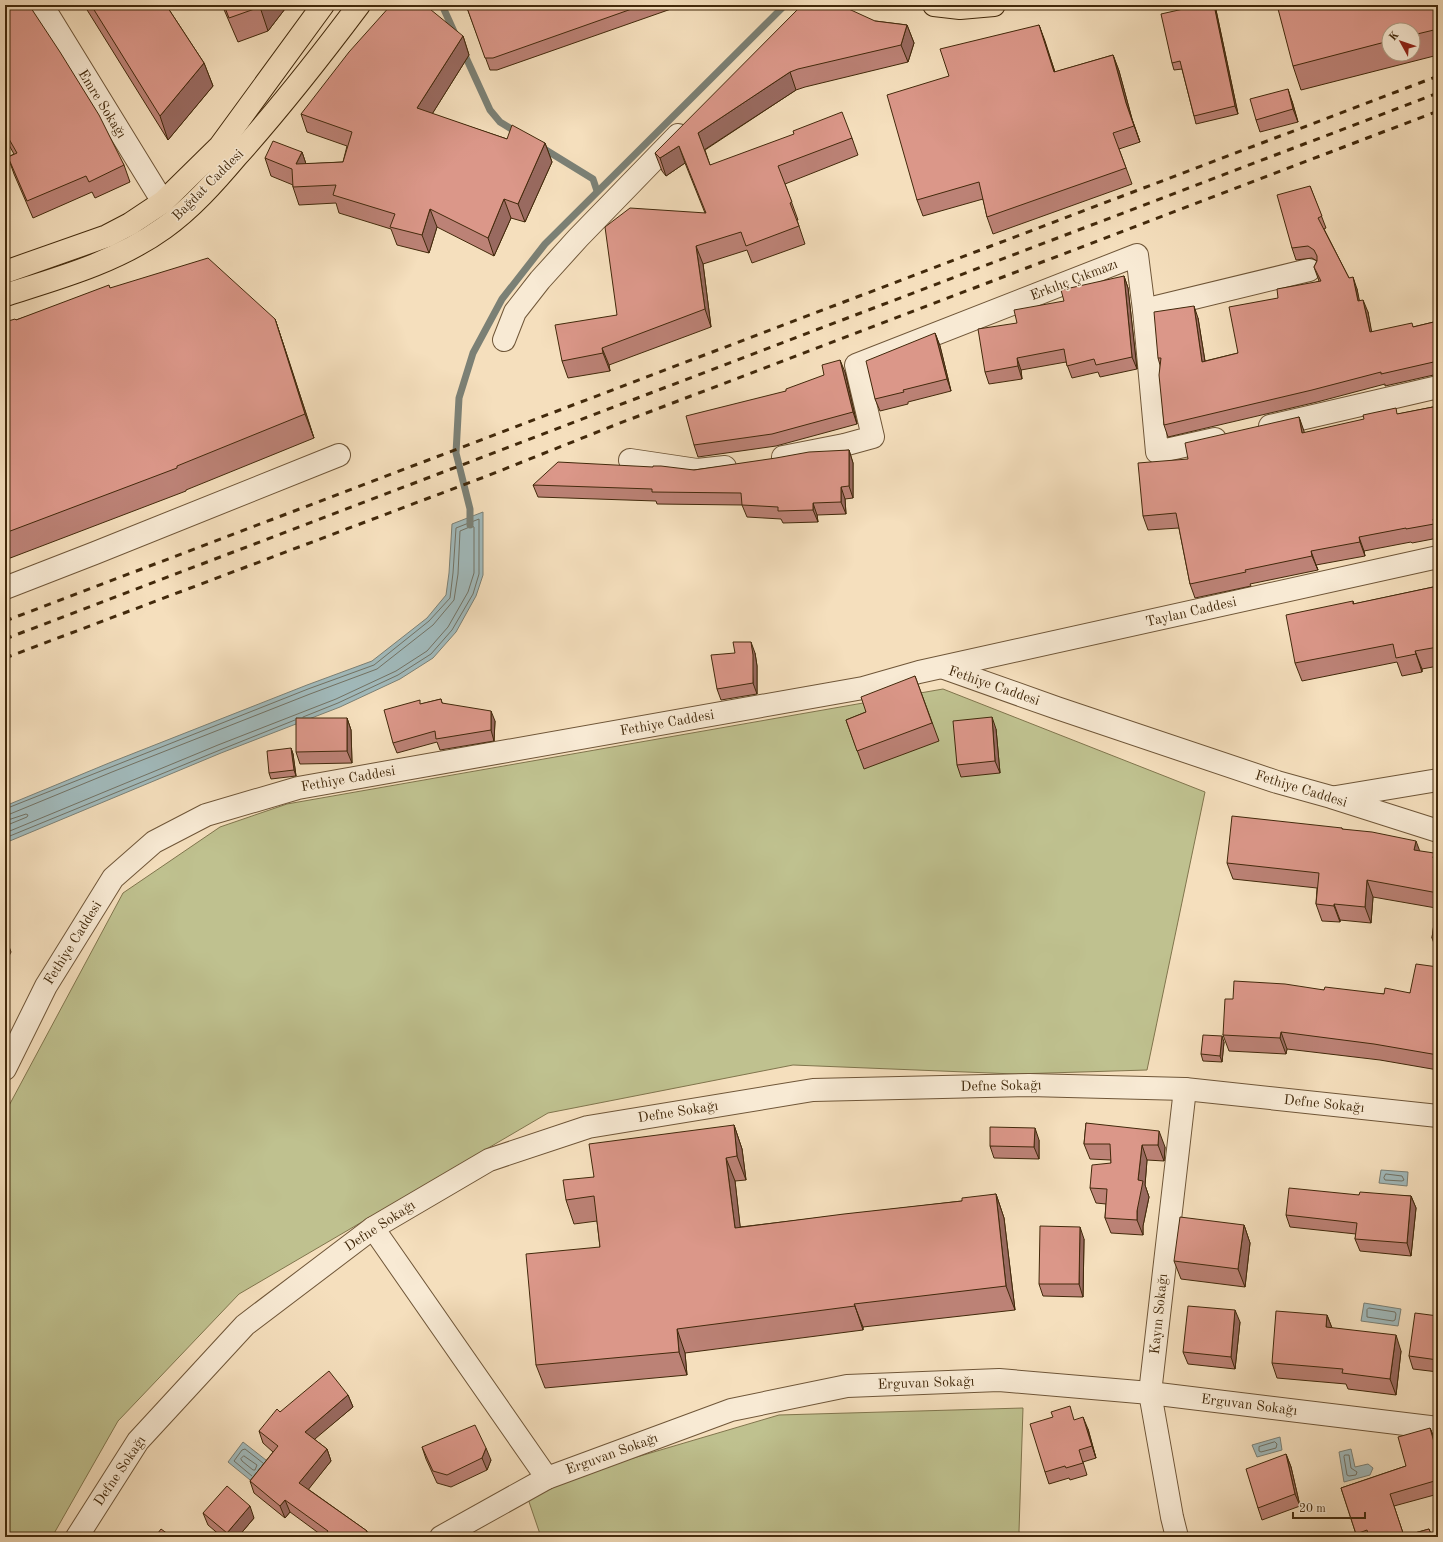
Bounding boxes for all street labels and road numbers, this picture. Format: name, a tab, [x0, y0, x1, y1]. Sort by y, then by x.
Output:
street label: Emre Sokağı	[75, 67, 129, 141]
street label: Bağdat Caddesi	[170, 147, 246, 223]
street label: Erkılıç Çıkmazı	[1028, 257, 1120, 303]
street label: Taylan Caddesi	[1144, 595, 1238, 629]
street label: Fethiye Caddesi	[947, 664, 1042, 708]
street label: Fethiye Caddesi	[619, 708, 715, 738]
street label: Fethiye Caddesi	[300, 764, 396, 794]
street label: Fethiye Caddesi	[1253, 768, 1349, 810]
street label: Fethiye Caddesi	[42, 899, 104, 987]
street label: Defne Sokağı	[960, 1078, 1042, 1094]
street label: Defne Sokağı	[1283, 1093, 1365, 1115]
street label: Defne Sokağı	[637, 1099, 719, 1125]
street label: Defne Sokağı	[342, 1198, 418, 1254]
street label: Kayın Sokağı	[1148, 1273, 1170, 1355]
street label: Erguvan Sokağı	[877, 1374, 975, 1392]
street label: Erguvan Sokağı	[1200, 1392, 1298, 1418]
street label: Erguvan Sokağı	[564, 1431, 660, 1477]
street label: Defne Sokağı	[92, 1433, 149, 1509]

